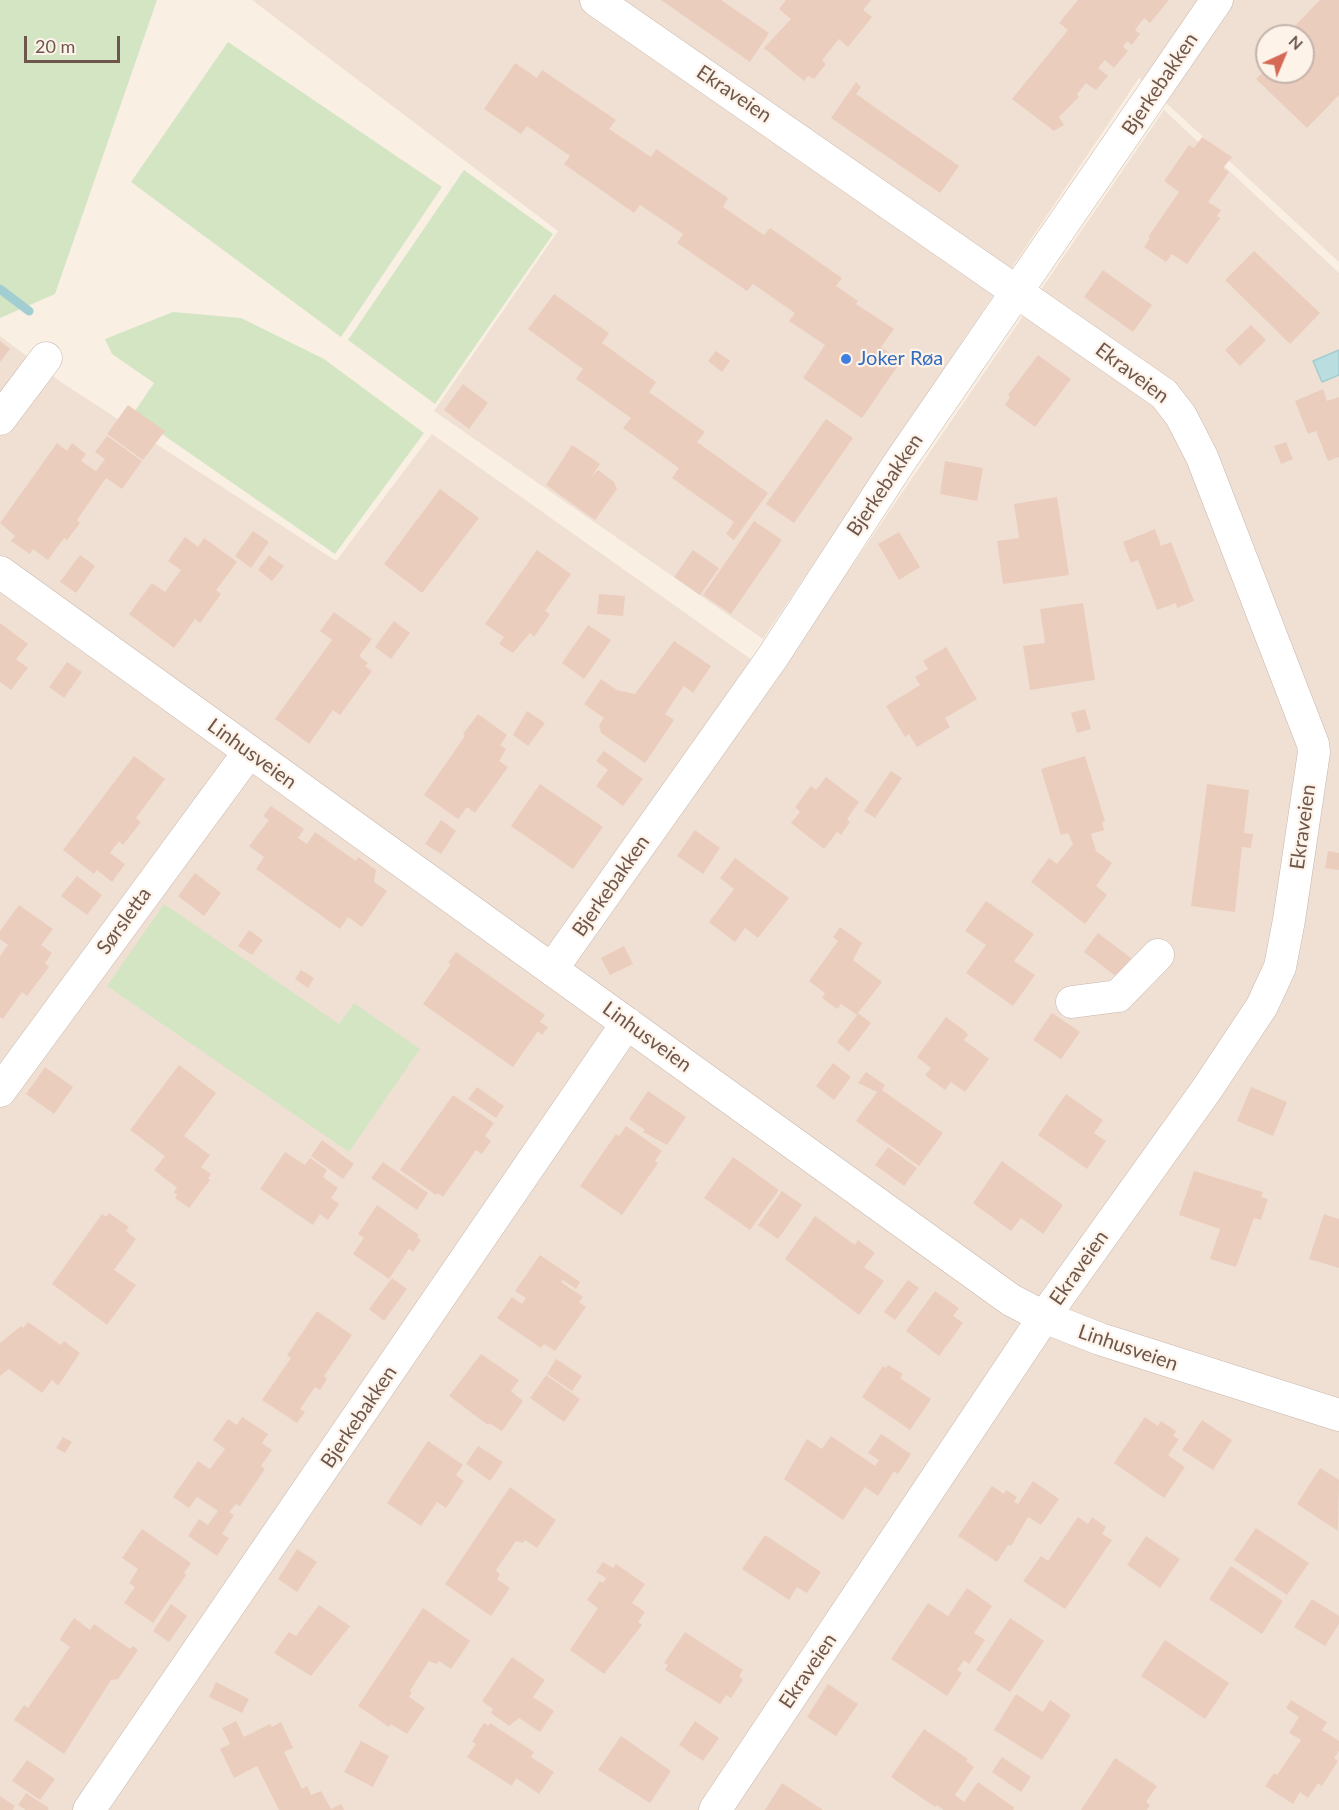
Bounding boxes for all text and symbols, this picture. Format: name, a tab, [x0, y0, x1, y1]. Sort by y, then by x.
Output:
scale bar	[27, 24, 123, 62]
north arrow	[1255, 24, 1315, 84]
street label: Bjerkebakken	[1117, 28, 1203, 140]
text: N	[1285, 31, 1307, 53]
text: 20 m	[35, 35, 75, 57]
street label: Ekraveien	[692, 60, 776, 128]
street label: Ekraveien	[1091, 338, 1173, 408]
place label: Joker Røa	[858, 347, 943, 371]
marker: Joker Røa	[839, 352, 853, 366]
street label: Bjerkebakken	[842, 429, 928, 541]
street label: Linhusveien	[203, 714, 301, 794]
street label: Ekraveien	[1285, 783, 1321, 871]
street label: Bjerkebakken	[567, 831, 655, 941]
street label: Sørsletta	[92, 883, 156, 959]
street label: Linhusveien	[598, 997, 696, 1077]
street label: Ekraveien	[1045, 1226, 1113, 1310]
street label: Linhusveien	[1075, 1320, 1181, 1376]
street label: Bjerkebakken	[316, 1361, 402, 1473]
street label: Ekraveien	[774, 1629, 842, 1713]

